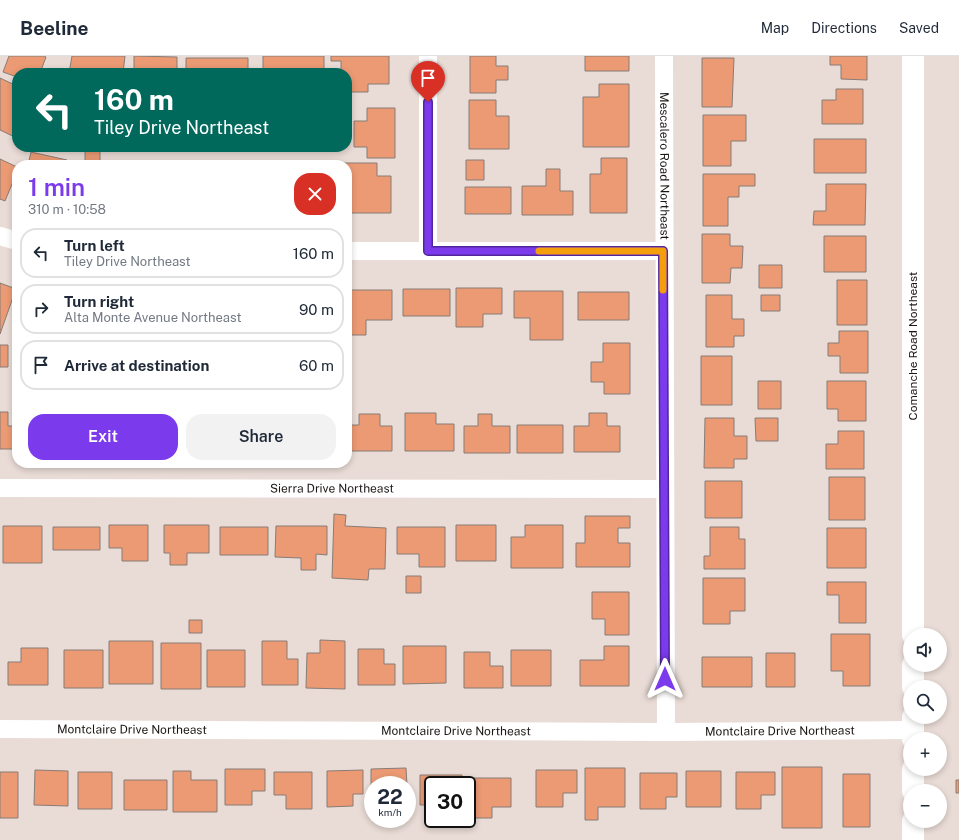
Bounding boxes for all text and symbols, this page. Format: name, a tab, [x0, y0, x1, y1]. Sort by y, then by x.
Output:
text: Beeline	[20, 17, 89, 39]
text: Map	[761, 20, 789, 36]
text: Directions	[811, 20, 877, 36]
text: Saved	[899, 20, 939, 36]
pin	[411, 61, 445, 102]
icon: arrive	[417, 67, 439, 89]
text: 160 m	[94, 83, 174, 116]
icon: left	[28, 84, 80, 136]
street label: Mescalero Road Northeast	[657, 92, 672, 240]
text: Tiley Drive Northeast	[94, 117, 269, 138]
text: 1 min	[28, 173, 85, 201]
button: close	[294, 173, 336, 215]
text: 310 m · 10:58	[28, 202, 106, 217]
text: Turn left	[64, 237, 125, 254]
icon: left	[30, 242, 52, 264]
text: 160 m	[293, 245, 334, 262]
text: Tiley Drive Northeast	[64, 254, 191, 269]
street label: Comanche Road Northeast	[906, 271, 920, 421]
text: Turn right	[64, 293, 134, 310]
icon: right	[30, 298, 52, 320]
text: 90 m	[299, 301, 334, 318]
text: Alta Monte Avenue Northeast	[64, 310, 241, 325]
icon: arrive	[30, 354, 52, 376]
text: Arrive at destination	[64, 357, 209, 374]
text: 60 m	[299, 357, 334, 374]
button: Exit	[28, 414, 178, 460]
button: Share	[186, 414, 336, 460]
street label: Sierra Drive Northeast	[270, 481, 394, 496]
map controls	[903, 628, 947, 828]
button: sound	[903, 628, 947, 672]
position arrow	[644, 658, 686, 700]
button: search	[903, 680, 947, 724]
street label: Montclaire Drive Northeast	[57, 722, 207, 737]
street label: Montclaire Drive Northeast	[705, 723, 855, 739]
street label: Montclaire Drive Northeast	[381, 724, 531, 738]
button: +	[903, 732, 947, 776]
speed limit sign: 30	[424, 776, 476, 828]
button: −	[903, 784, 947, 828]
text: 22	[377, 785, 403, 809]
text: km/h	[378, 806, 402, 818]

